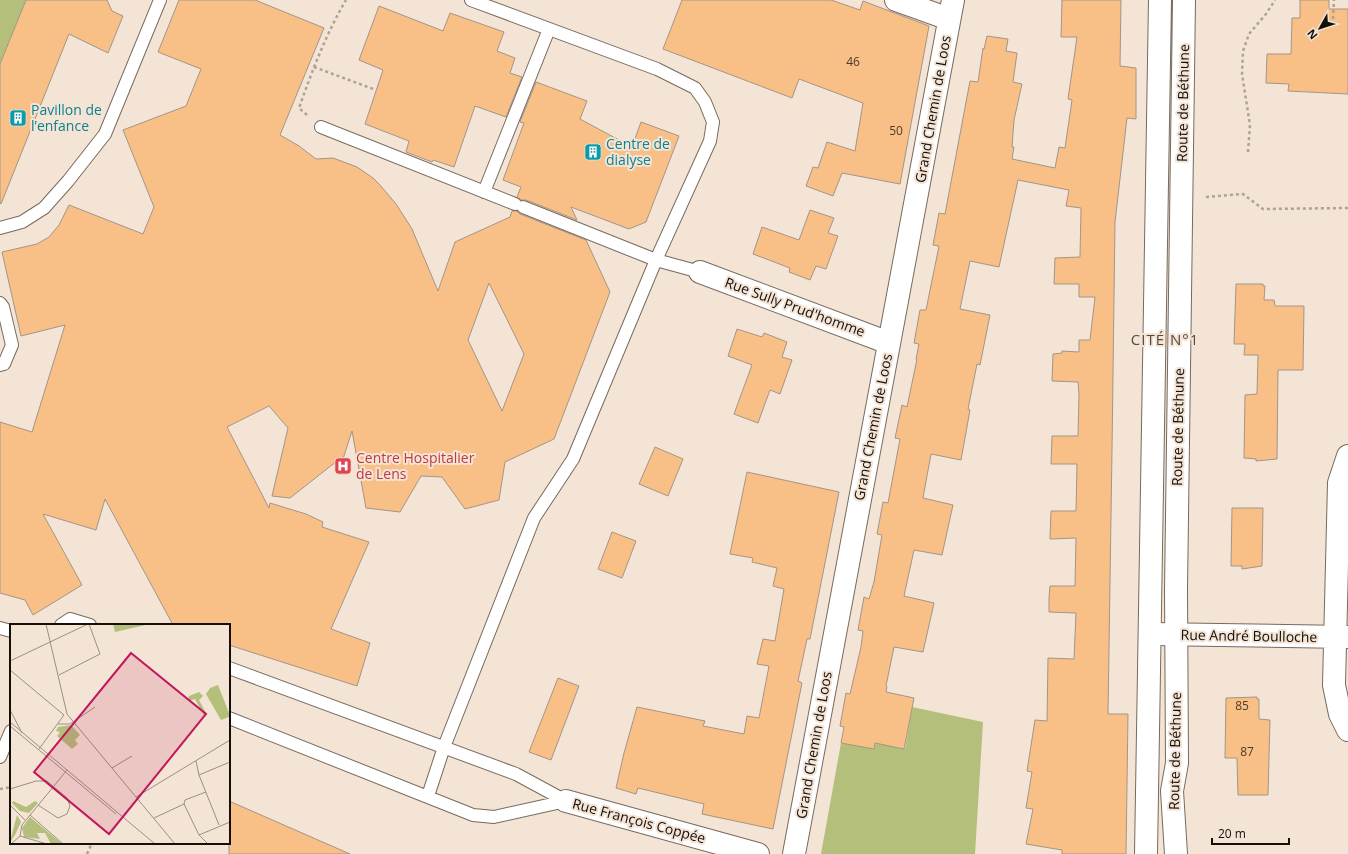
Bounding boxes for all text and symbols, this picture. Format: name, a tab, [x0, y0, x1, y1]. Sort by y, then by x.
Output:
north arrow	[1300, 8, 1340, 48]
text: N	[1303, 26, 1320, 43]
street label: Grand Chemin de Loos	[910, 33, 955, 184]
street label: Route de Béthune	[1172, 44, 1193, 162]
house number: 46	[846, 53, 860, 70]
place label: Pavillon de l’enfance	[31, 100, 102, 135]
building icon: Pavillon de l’enfance	[8, 108, 28, 128]
house number: 50	[889, 122, 903, 139]
place label: Centre de dialyse	[606, 134, 670, 169]
building icon: Centre de dialyse	[583, 142, 603, 162]
street label: Rue Sully Prud'homme	[722, 272, 868, 341]
district label: CITÉ N°1	[1131, 329, 1199, 349]
street label: Grand Chemin de Loos	[849, 351, 896, 502]
street label: Route de Béthune	[1167, 368, 1188, 486]
place label: Centre Hospitalier de Lens	[356, 448, 475, 483]
hospital icon: Centre Hospitalier de Lens	[333, 456, 353, 476]
inset map	[10, 624, 230, 844]
street label: Rue André Boulloche	[1181, 625, 1318, 646]
street label: Grand Chemin de Loos	[791, 669, 836, 820]
street label: Route de Béthune	[1164, 692, 1185, 810]
house number: 85	[1235, 697, 1249, 714]
house number: 87	[1240, 743, 1254, 760]
street label: Rue François Coppée	[570, 794, 708, 847]
scale bar	[1212, 820, 1289, 846]
text: 20 m	[1218, 825, 1246, 842]

